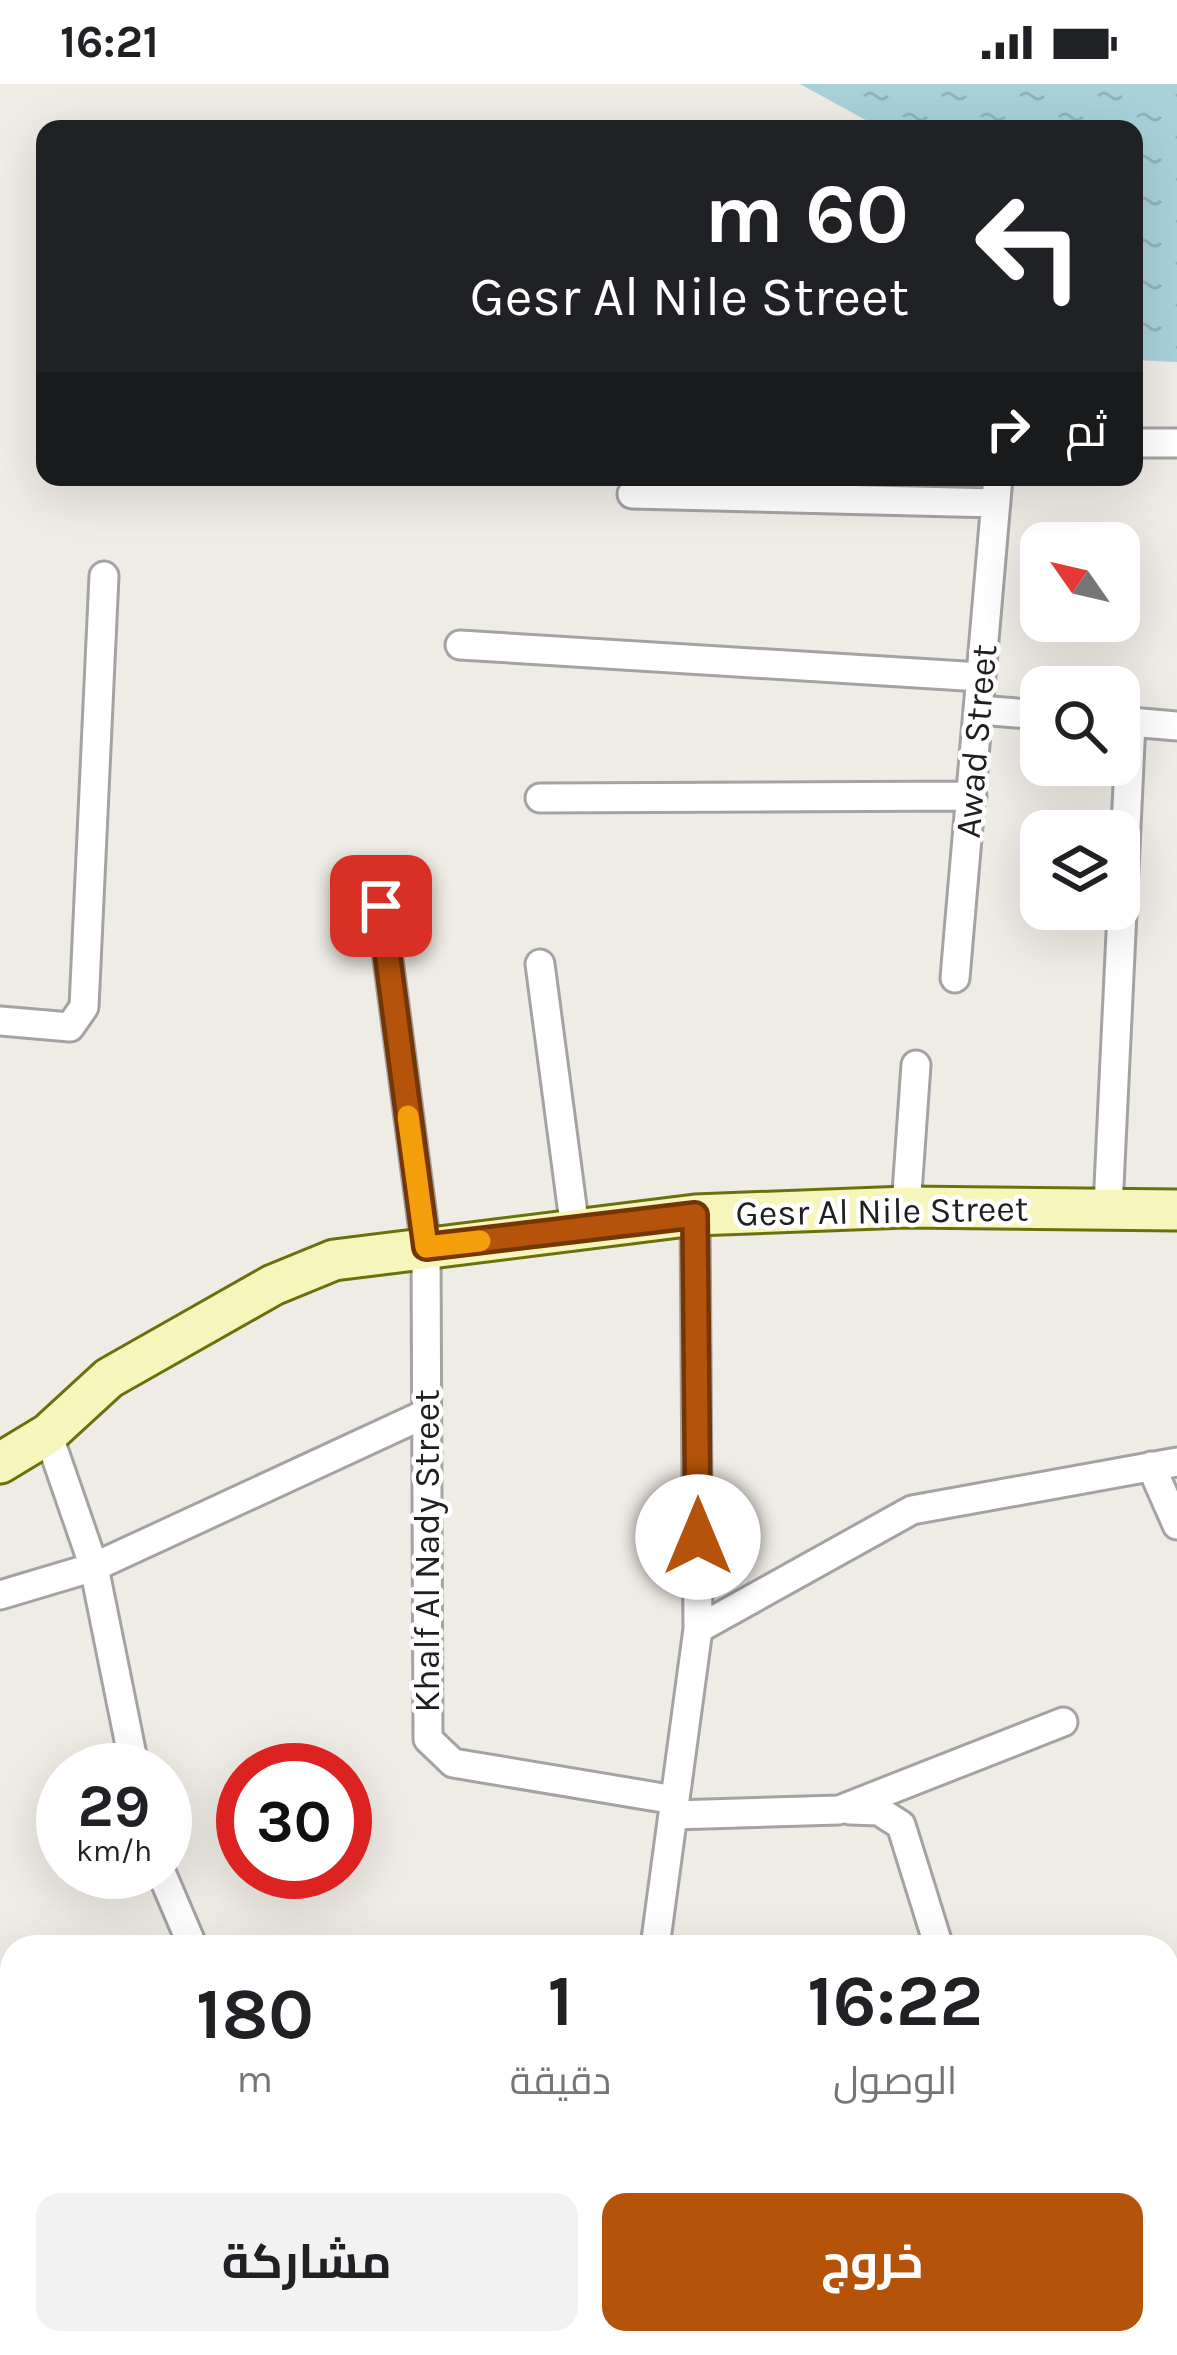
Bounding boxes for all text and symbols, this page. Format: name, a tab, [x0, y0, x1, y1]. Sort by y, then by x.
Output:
text: 16:21	[60, 16, 159, 68]
text: 60 m	[704, 165, 909, 263]
icon: left	[951, 168, 1107, 324]
text: Gesr Al Nile Street	[470, 265, 909, 329]
icon: right	[975, 396, 1041, 462]
text: ثم	[1065, 405, 1107, 457]
north arrow	[1020, 522, 1140, 642]
map controls	[1020, 522, 1140, 930]
street label: Awad Street	[947, 642, 1005, 840]
button: search	[1020, 666, 1140, 786]
button: layers	[1020, 810, 1140, 930]
pin	[330, 855, 432, 957]
icon: arrive	[348, 873, 414, 939]
street label: Gesr Al Nile Street	[735, 1187, 1029, 1235]
street label: Khalf Al Nady Street	[406, 1389, 448, 1713]
position arrow	[635, 1474, 761, 1600]
speed limit sign: 30	[216, 1743, 372, 1899]
text: 29	[78, 1771, 150, 1841]
text: km/h	[76, 1833, 152, 1869]
text: 1	[548, 1959, 573, 2043]
text: 16:22	[807, 1959, 983, 2043]
text: 180	[196, 1972, 314, 2056]
text: m	[237, 2056, 273, 2102]
text: دقيقة	[510, 2058, 611, 2104]
text: الوصول	[833, 2058, 957, 2104]
button: مشاركة	[36, 2193, 578, 2331]
button: خروج	[602, 2193, 1143, 2331]

